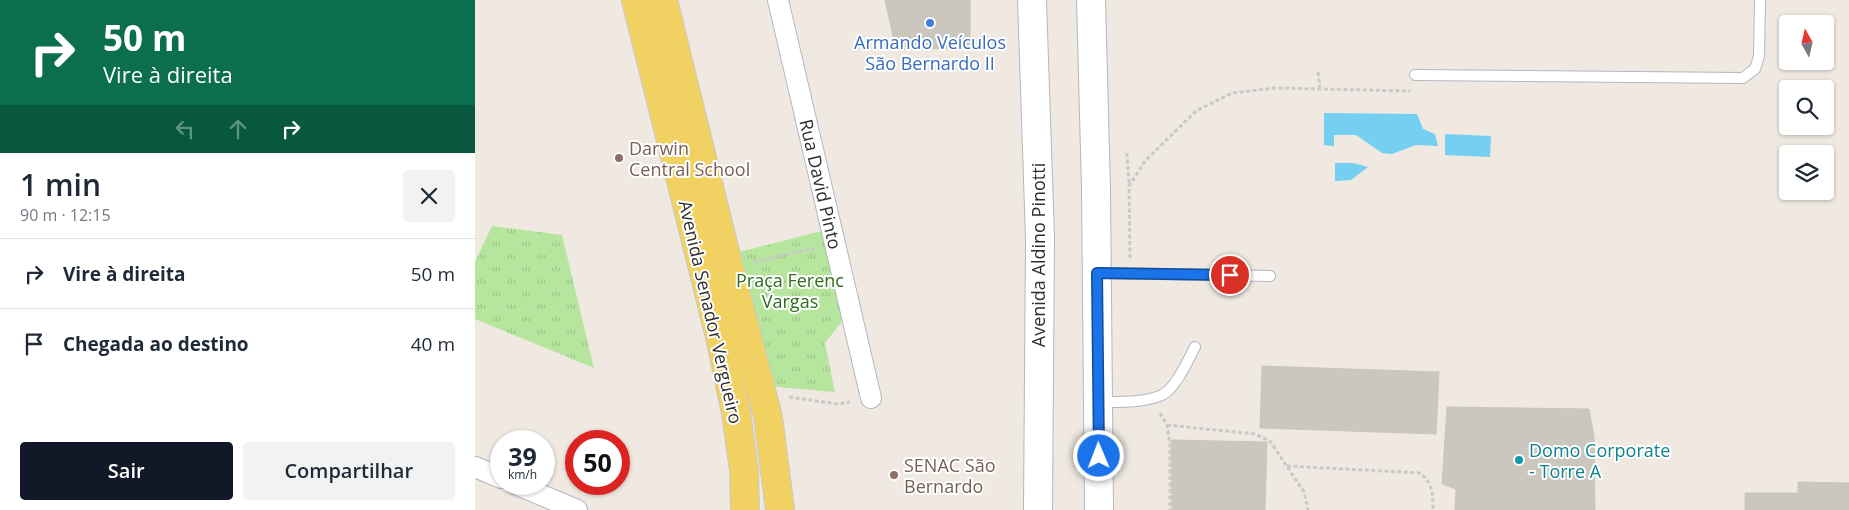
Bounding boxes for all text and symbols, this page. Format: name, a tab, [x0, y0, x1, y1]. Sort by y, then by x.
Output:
text: 50 m	[103, 14, 186, 61]
north arrow	[1779, 15, 1834, 70]
map controls	[1779, 15, 1834, 200]
marker: Armando Veículos São Bernardo II	[924, 17, 936, 29]
icon: right	[20, 20, 85, 85]
place label: Armando Veículos São Bernardo II	[854, 30, 1006, 75]
text: Vire à direita	[103, 59, 233, 89]
button: search	[1779, 80, 1834, 135]
icon: left	[171, 115, 199, 143]
icon: ahead	[224, 115, 252, 143]
icon: right	[277, 115, 305, 143]
street label: Rua David Pinto	[794, 117, 848, 251]
place label: Darwin Central School	[629, 136, 750, 181]
button: layers	[1779, 145, 1834, 200]
marker: Darwin Central School	[613, 152, 625, 164]
street label: Avenida Aldino Pinotti	[1026, 163, 1050, 347]
text: 1 min	[20, 164, 101, 205]
button: close	[403, 170, 455, 222]
street label: Avenida Senador Vergueiro	[674, 198, 748, 426]
text: 90 m · 12:15	[20, 204, 111, 226]
pin	[1209, 254, 1251, 296]
icon: right	[20, 260, 48, 288]
text: Vire à direita	[63, 261, 186, 287]
text: 50 m	[411, 261, 455, 287]
icon: arrive	[1216, 261, 1244, 289]
park label: Praça Ferenc Vargas	[736, 268, 844, 313]
icon: arrive	[20, 330, 48, 358]
text: Chegada ao destino	[63, 331, 249, 357]
text: 40 m	[411, 331, 455, 357]
position arrow	[1072, 429, 1124, 481]
speed limit sign: 50	[565, 430, 630, 495]
place label: Domo Corporate - Torre A	[1529, 438, 1670, 483]
text: 39	[508, 439, 537, 473]
button: Sair	[20, 442, 233, 500]
button: Compartilhar	[243, 442, 455, 500]
place label: SENAC São Bernardo	[904, 453, 996, 498]
marker: Domo Corporate - Torre A	[1513, 454, 1525, 466]
text: km/h	[508, 466, 537, 483]
marker: SENAC São Bernardo	[888, 469, 900, 481]

